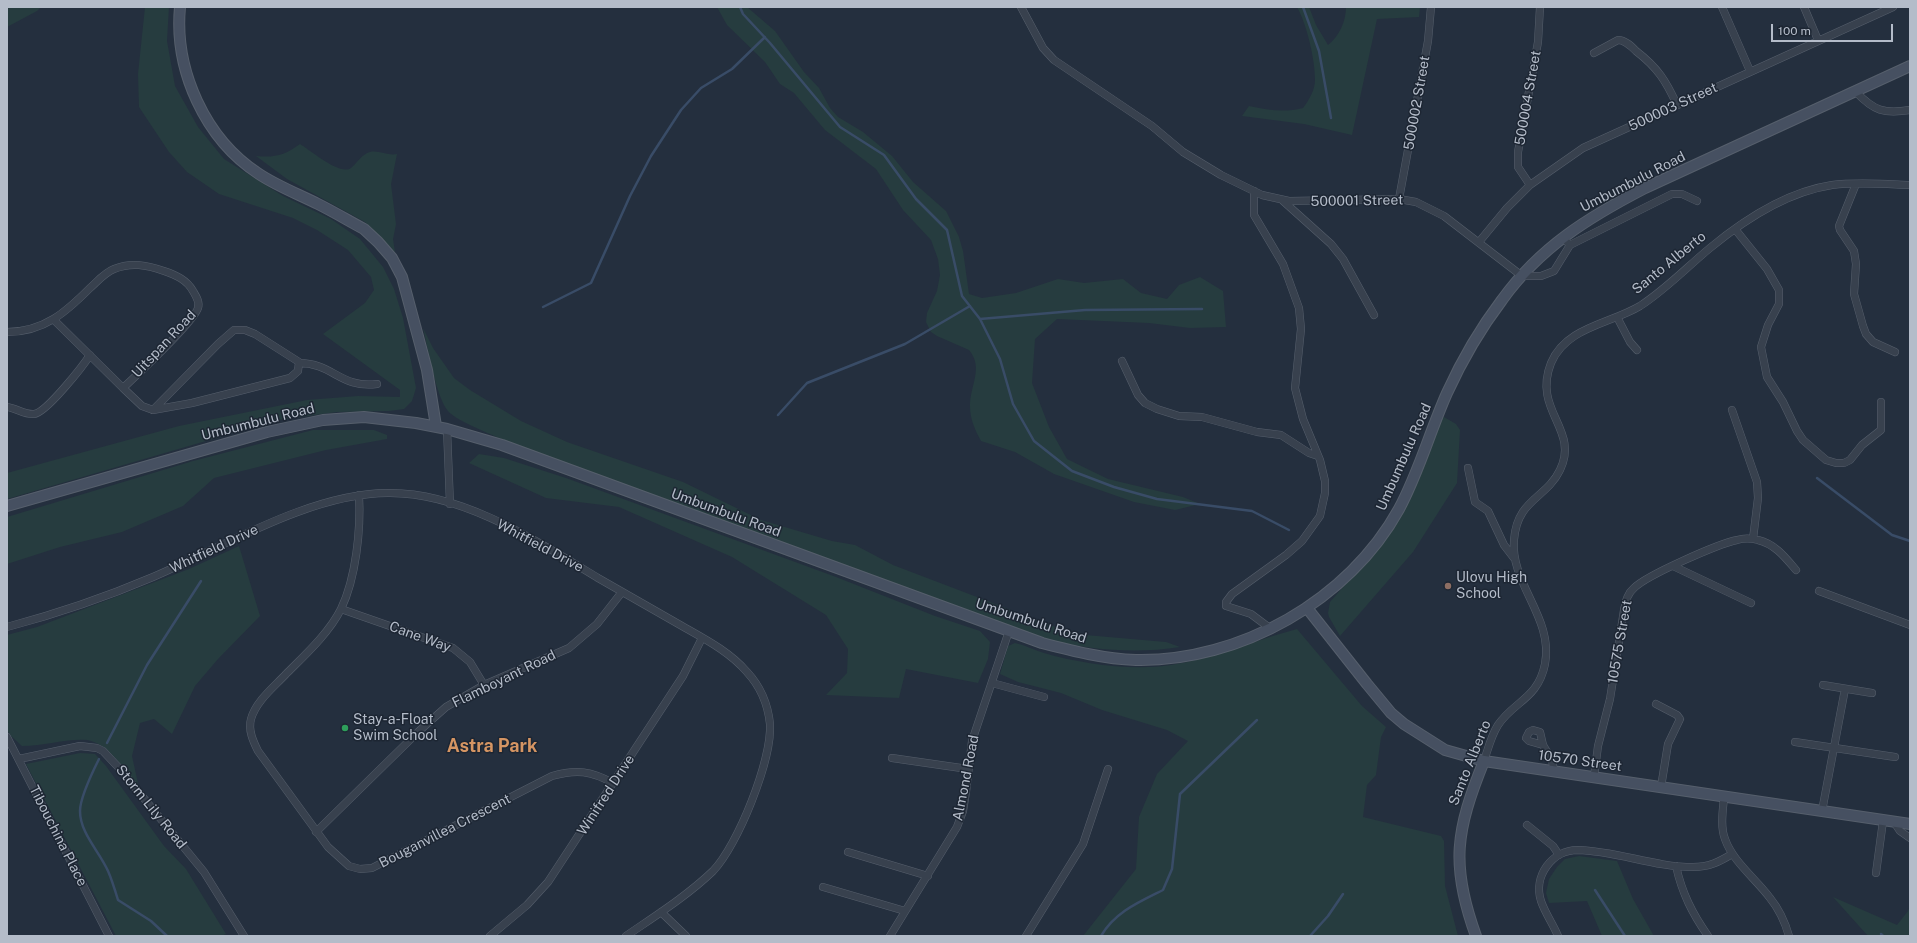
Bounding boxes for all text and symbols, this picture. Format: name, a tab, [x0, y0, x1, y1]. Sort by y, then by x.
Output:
scale bar	[1773, 16, 1895, 42]
text: 100 m	[1778, 24, 1811, 38]
street label: 500004 Street	[1511, 49, 1545, 147]
street label: 500002 Street	[1400, 54, 1434, 152]
street label: 500003 Street	[1626, 79, 1720, 135]
street label: Umbumbulu Road	[1578, 148, 1688, 216]
street label: 500001 Street	[1310, 192, 1404, 210]
street label: Santo Alberto	[1629, 228, 1709, 298]
street label: Uitspan Road	[128, 307, 200, 381]
street label: Umbumbulu Road	[200, 400, 316, 444]
street label: Umbumbulu Road	[1373, 401, 1435, 513]
street label: Umbumbulu Road	[669, 485, 783, 541]
street label: Whitfield Drive	[494, 516, 586, 576]
street label: Whitfield Drive	[167, 521, 261, 577]
place label: Ulovu High School	[1456, 570, 1527, 602]
marker: Ulovu High School	[1443, 581, 1453, 591]
street label: Umbumbulu Road	[973, 595, 1089, 647]
street label: 10575 Street	[1604, 599, 1636, 685]
street label: Cane Way	[387, 618, 453, 656]
street label: Flamboyant Road	[449, 647, 559, 711]
place label: Stay-a-Float Swim School	[353, 712, 438, 744]
street label: Santo Alberto	[1445, 718, 1495, 808]
marker: Stay-a-Float Swim School	[340, 723, 350, 733]
street label: Almond Road	[949, 734, 983, 822]
district label: Astra Park	[447, 735, 537, 757]
street label: 10570 Street	[1537, 747, 1623, 775]
street label: Winifred Drive	[574, 752, 638, 838]
street label: Storm Lily Road	[112, 762, 190, 852]
street label: Tibouchina Place	[25, 783, 91, 889]
street label: Bouganvillea Crescent	[376, 790, 514, 872]

